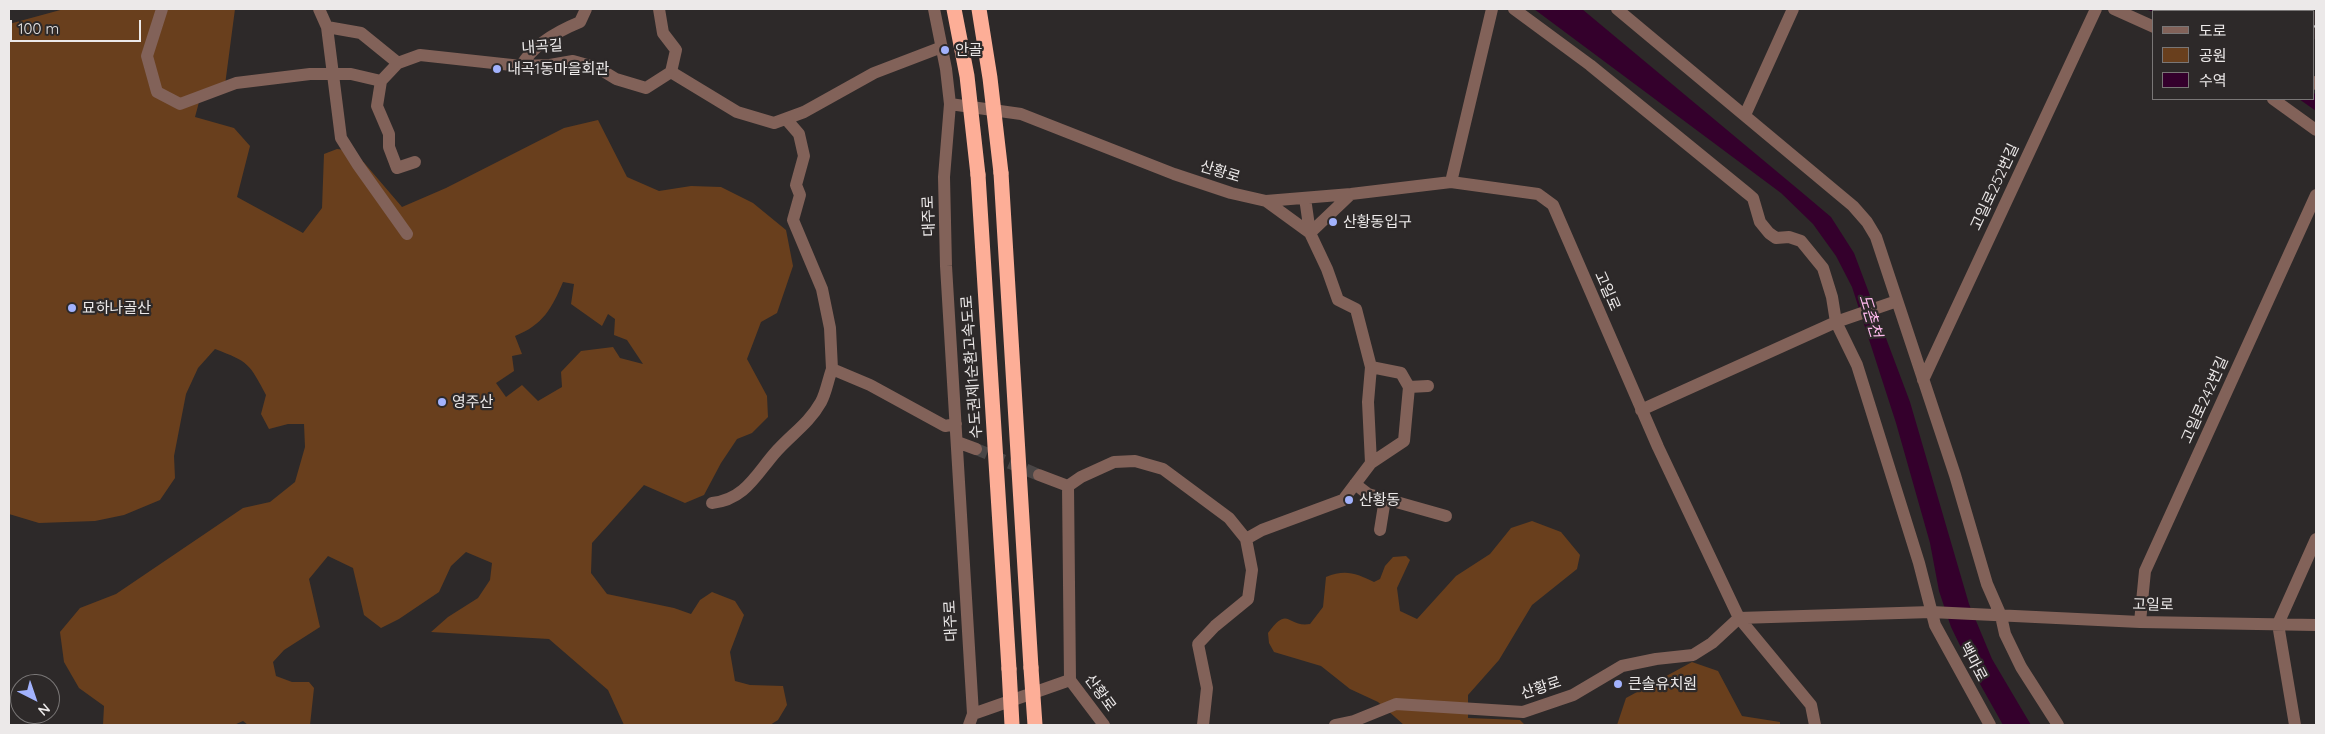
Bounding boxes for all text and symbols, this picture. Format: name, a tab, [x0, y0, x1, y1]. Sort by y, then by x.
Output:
scale bar	[12, 10, 144, 42]
legend	[2152, 10, 2315, 100]
text: 100 m	[18, 19, 59, 38]
text: 도로	[2199, 21, 2227, 40]
street label: 내곡길	[521, 37, 563, 57]
place label: 안골	[955, 41, 983, 59]
marker: 안골	[939, 44, 951, 56]
text: 공원	[2199, 46, 2227, 65]
place label: 내곡1동마을회관	[507, 60, 609, 78]
marker: 내곡1동마을회관	[491, 63, 503, 75]
text: 수역	[2199, 71, 2227, 90]
street label: 고일로252번길	[1967, 141, 2023, 233]
street label: 산황로	[1198, 157, 1242, 187]
street label: 대주로	[919, 195, 939, 237]
place label: 산황동입구	[1343, 213, 1412, 231]
marker: 산황동입구	[1327, 216, 1339, 228]
street label: 고일로	[1590, 268, 1624, 314]
water label: 도촌천	[1854, 292, 1886, 340]
street label: 수도권제1순환고속도로	[958, 295, 986, 439]
place label: 묘하나골산	[82, 299, 151, 317]
marker: 묘하나골산	[66, 302, 78, 314]
street label: 고일로242번길	[2178, 354, 2232, 446]
place label: 영주산	[452, 393, 493, 411]
marker: 영주산	[436, 396, 448, 408]
place label: 산황동	[1359, 491, 1400, 509]
marker: 산황동	[1343, 494, 1355, 506]
street label: 고일로	[2132, 596, 2174, 614]
street label: 대주로	[941, 600, 961, 642]
street label: 백마로	[1955, 639, 1991, 685]
street label: 산황로	[1081, 671, 1119, 715]
street label: 산황로	[1519, 673, 1563, 703]
north arrow	[10, 674, 60, 724]
place label: 큰솔유치원	[1628, 675, 1697, 693]
marker: 큰솔유치원	[1612, 678, 1624, 690]
text: N	[34, 699, 54, 720]

